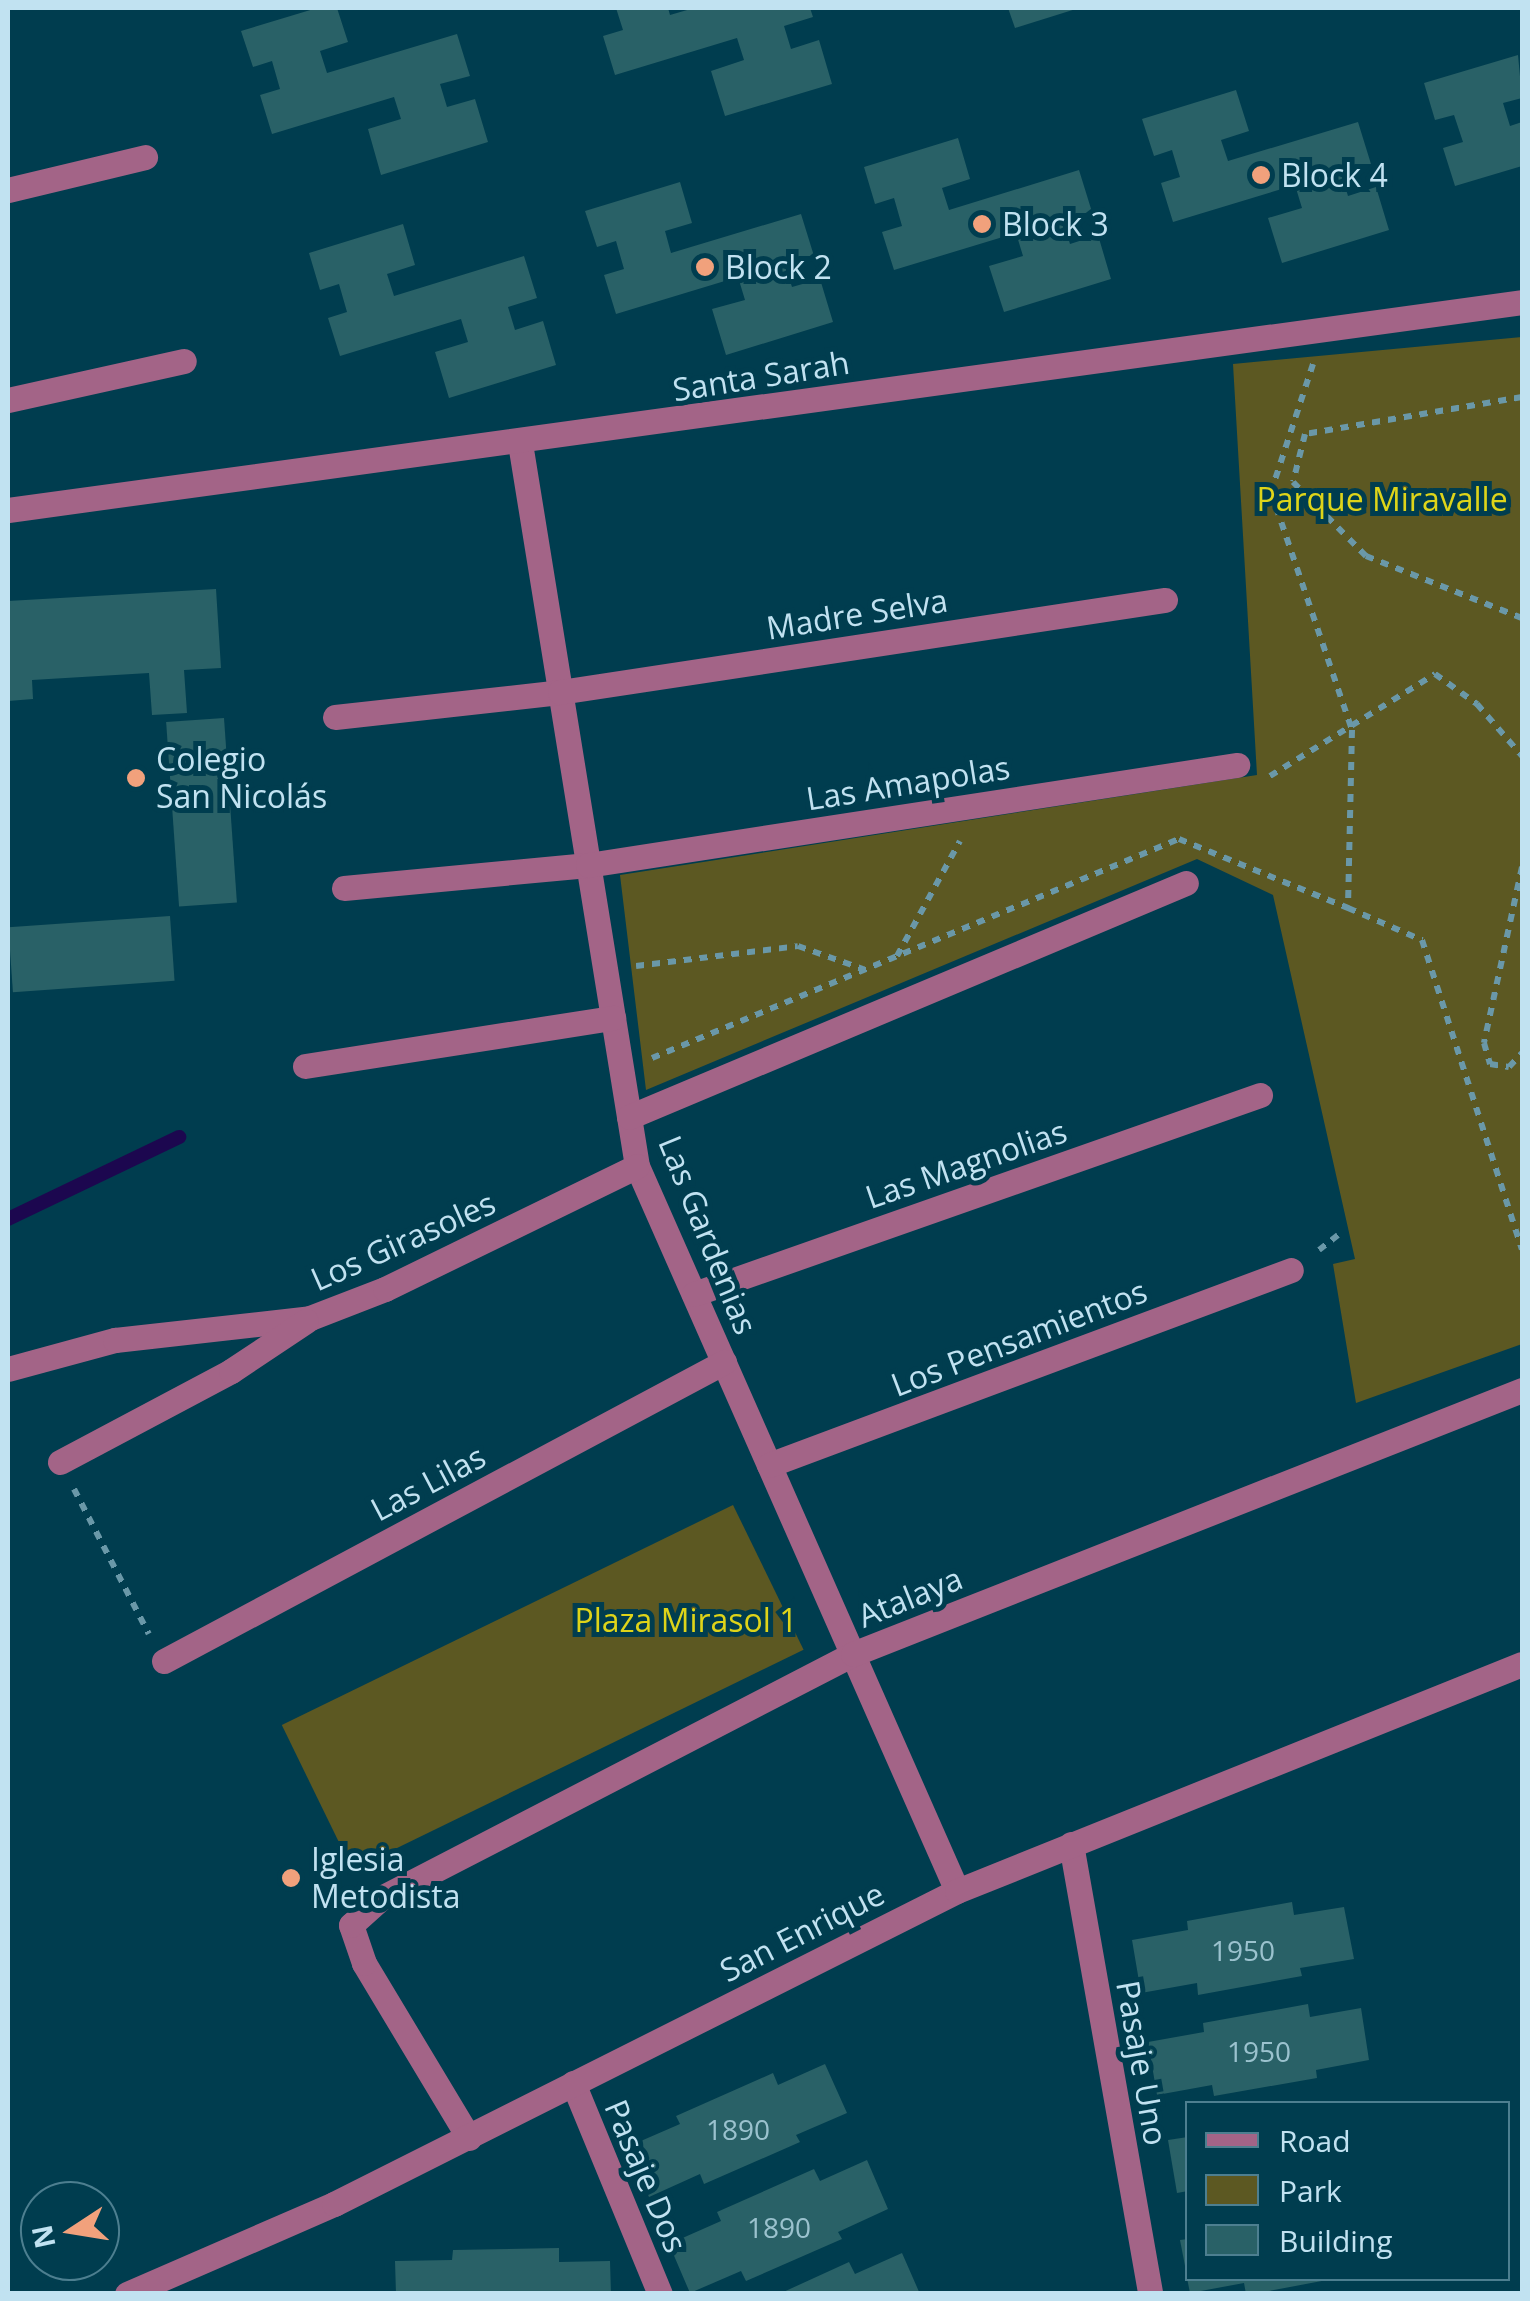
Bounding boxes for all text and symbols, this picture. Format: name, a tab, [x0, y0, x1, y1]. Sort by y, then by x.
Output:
place label: Block 4	[1281, 156, 1388, 194]
marker: Block 4	[1250, 164, 1272, 186]
place label: Block 3	[1002, 205, 1109, 243]
marker: Block 3	[971, 213, 993, 235]
place label: Block 2	[725, 248, 832, 286]
marker: Block 2	[694, 256, 716, 278]
street label: Santa Sarah	[670, 343, 852, 409]
park label: Parque Miravalle	[1256, 480, 1508, 518]
street label: Madre Selva	[764, 581, 950, 647]
place label: Colegio San Nicolás	[156, 741, 327, 816]
street label: Las Amapolas	[803, 748, 1013, 818]
marker: Colegio San Nicolás	[125, 767, 147, 789]
street label: Las Magnolias	[860, 1112, 1072, 1216]
street label: Las Gardenias	[651, 1130, 765, 1340]
street label: Los Girasoles	[305, 1183, 501, 1299]
street label: Los Pensamientos	[886, 1272, 1152, 1404]
street label: Las Lilas	[364, 1437, 492, 1529]
street label: Atalaya	[852, 1559, 968, 1635]
park label: Plaza Mirasol 1	[574, 1601, 798, 1639]
place label: Iglesia Metodista	[311, 1841, 461, 1916]
marker: Iglesia Metodista	[280, 1867, 302, 1889]
street label: San Enrique	[714, 1874, 890, 1990]
house number: 1950	[1211, 1933, 1275, 1967]
street label: Pasaje Uno	[1109, 1978, 1175, 2148]
house number: 1950	[1227, 2034, 1291, 2068]
street label: Pasaje Dos	[597, 2094, 695, 2258]
legend	[1185, 2101, 1510, 2281]
house number: 1890	[706, 2112, 770, 2146]
text: Road	[1279, 2120, 1351, 2161]
text: Park	[1279, 2170, 1342, 2211]
north arrow	[20, 2181, 120, 2281]
house number: 1890	[747, 2210, 811, 2244]
text: Building	[1279, 2220, 1393, 2261]
text: N	[22, 2222, 64, 2252]

